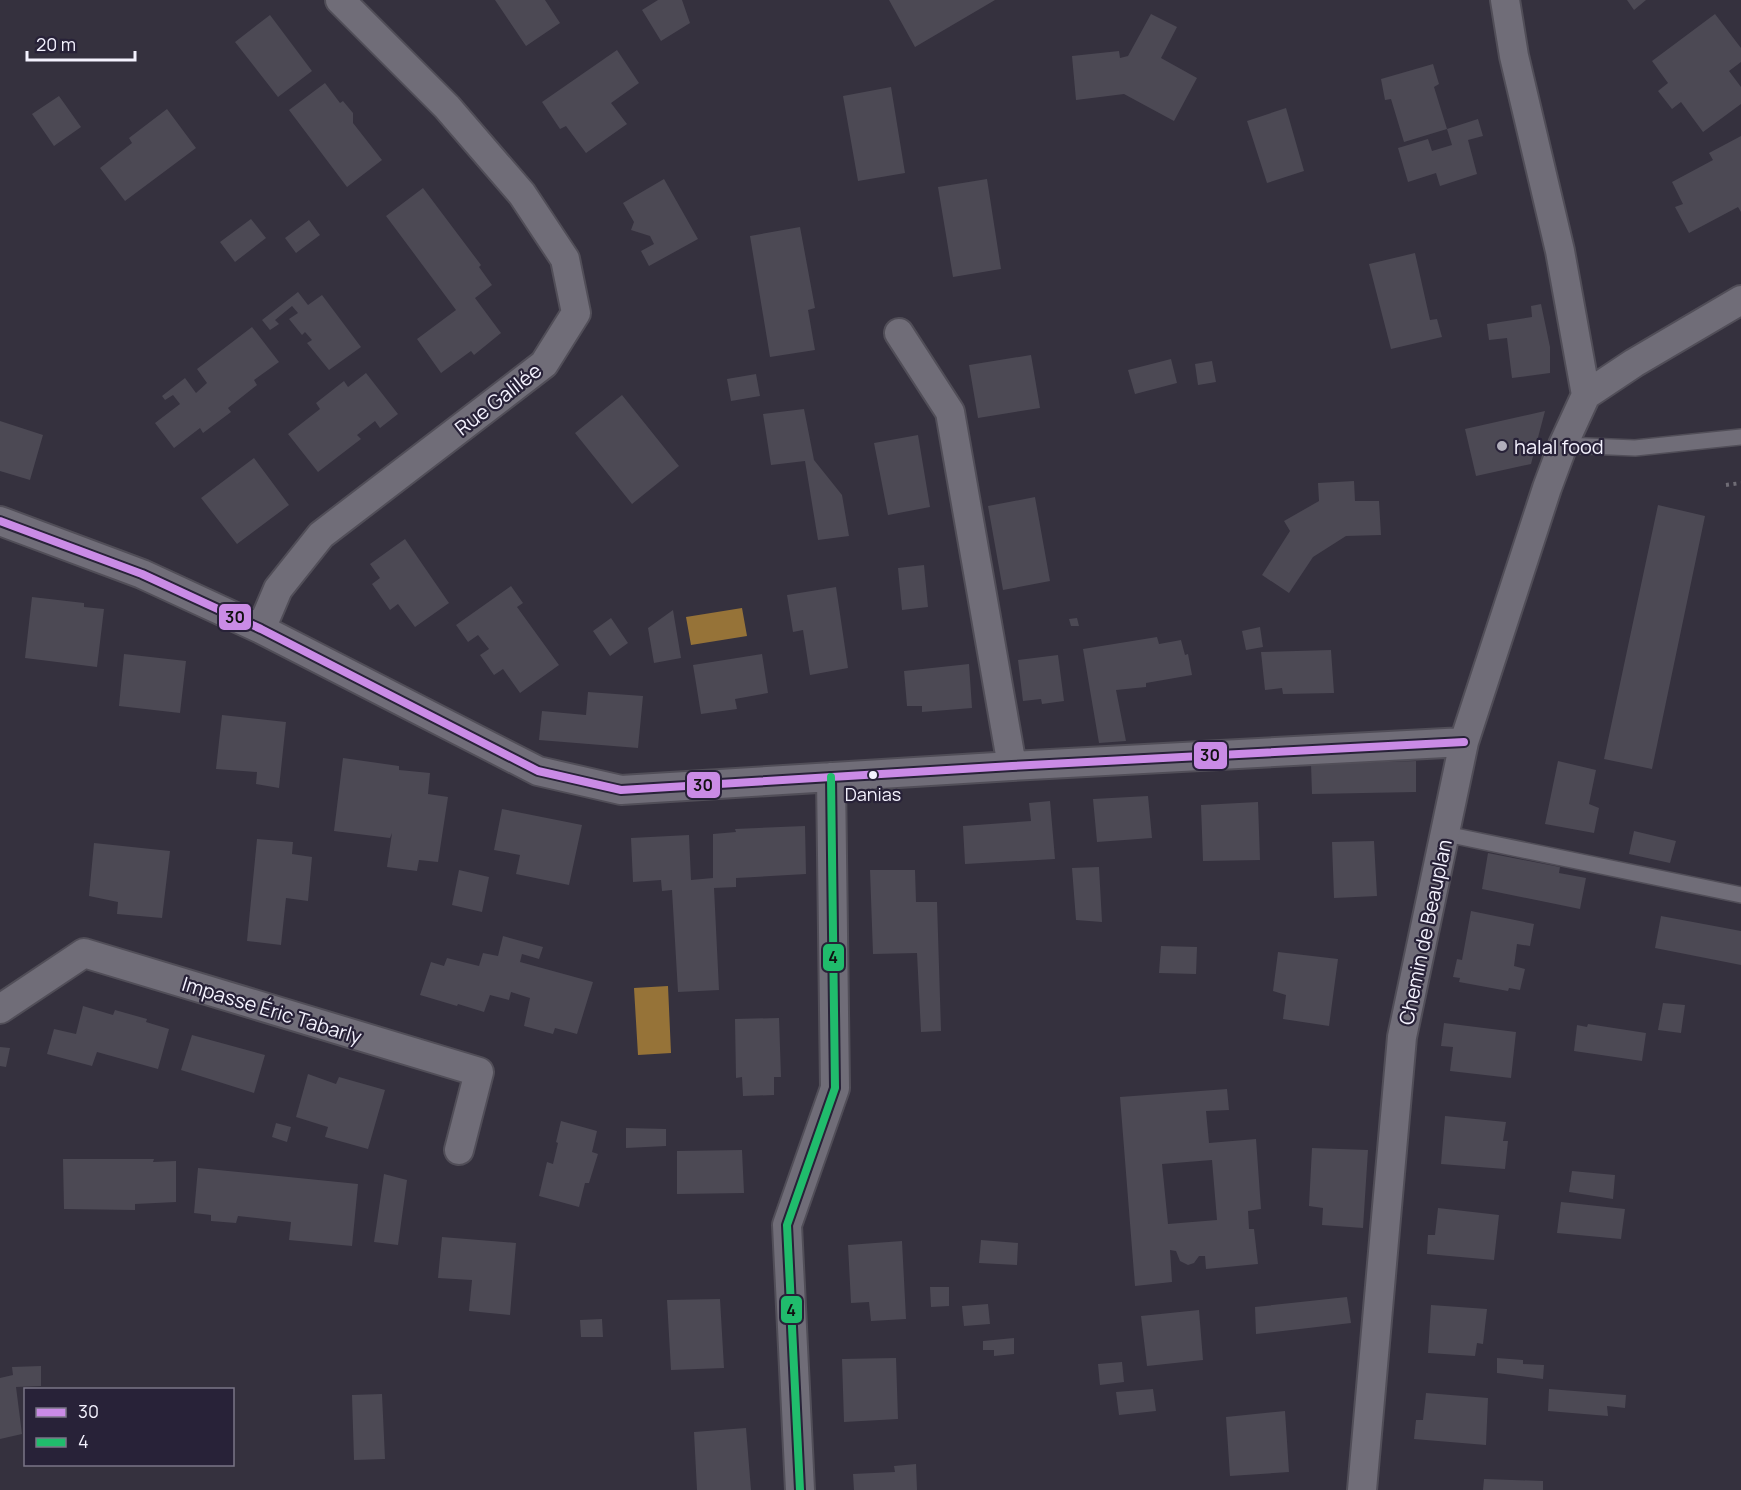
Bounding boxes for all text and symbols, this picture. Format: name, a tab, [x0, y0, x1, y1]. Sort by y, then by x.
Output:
scale bar	[27, 24, 135, 62]
text: 20 m	[36, 32, 76, 56]
street label: Rue Galilée	[449, 357, 547, 441]
place label: halal food	[1514, 433, 1604, 460]
marker: halal food	[1495, 439, 1509, 453]
line badge: 30	[218, 603, 252, 631]
text: 30	[225, 606, 245, 628]
line badge: 30	[1193, 741, 1228, 770]
text: 30	[1200, 744, 1220, 766]
marker: Danias	[867, 769, 879, 781]
line badge: 30	[686, 771, 721, 799]
text: 30	[693, 774, 713, 796]
place label: Danias	[845, 782, 901, 806]
street label: Chemin de Beauplan	[1392, 837, 1458, 1027]
line badge: 4	[822, 943, 845, 972]
text: 4	[828, 946, 838, 968]
street label: Impasse Éric Tabarly	[179, 970, 366, 1050]
line badge: 4	[780, 1295, 803, 1324]
text: 4	[786, 1299, 796, 1321]
legend	[24, 1388, 234, 1466]
text: 30	[78, 1399, 99, 1423]
text: 4	[78, 1429, 89, 1453]

